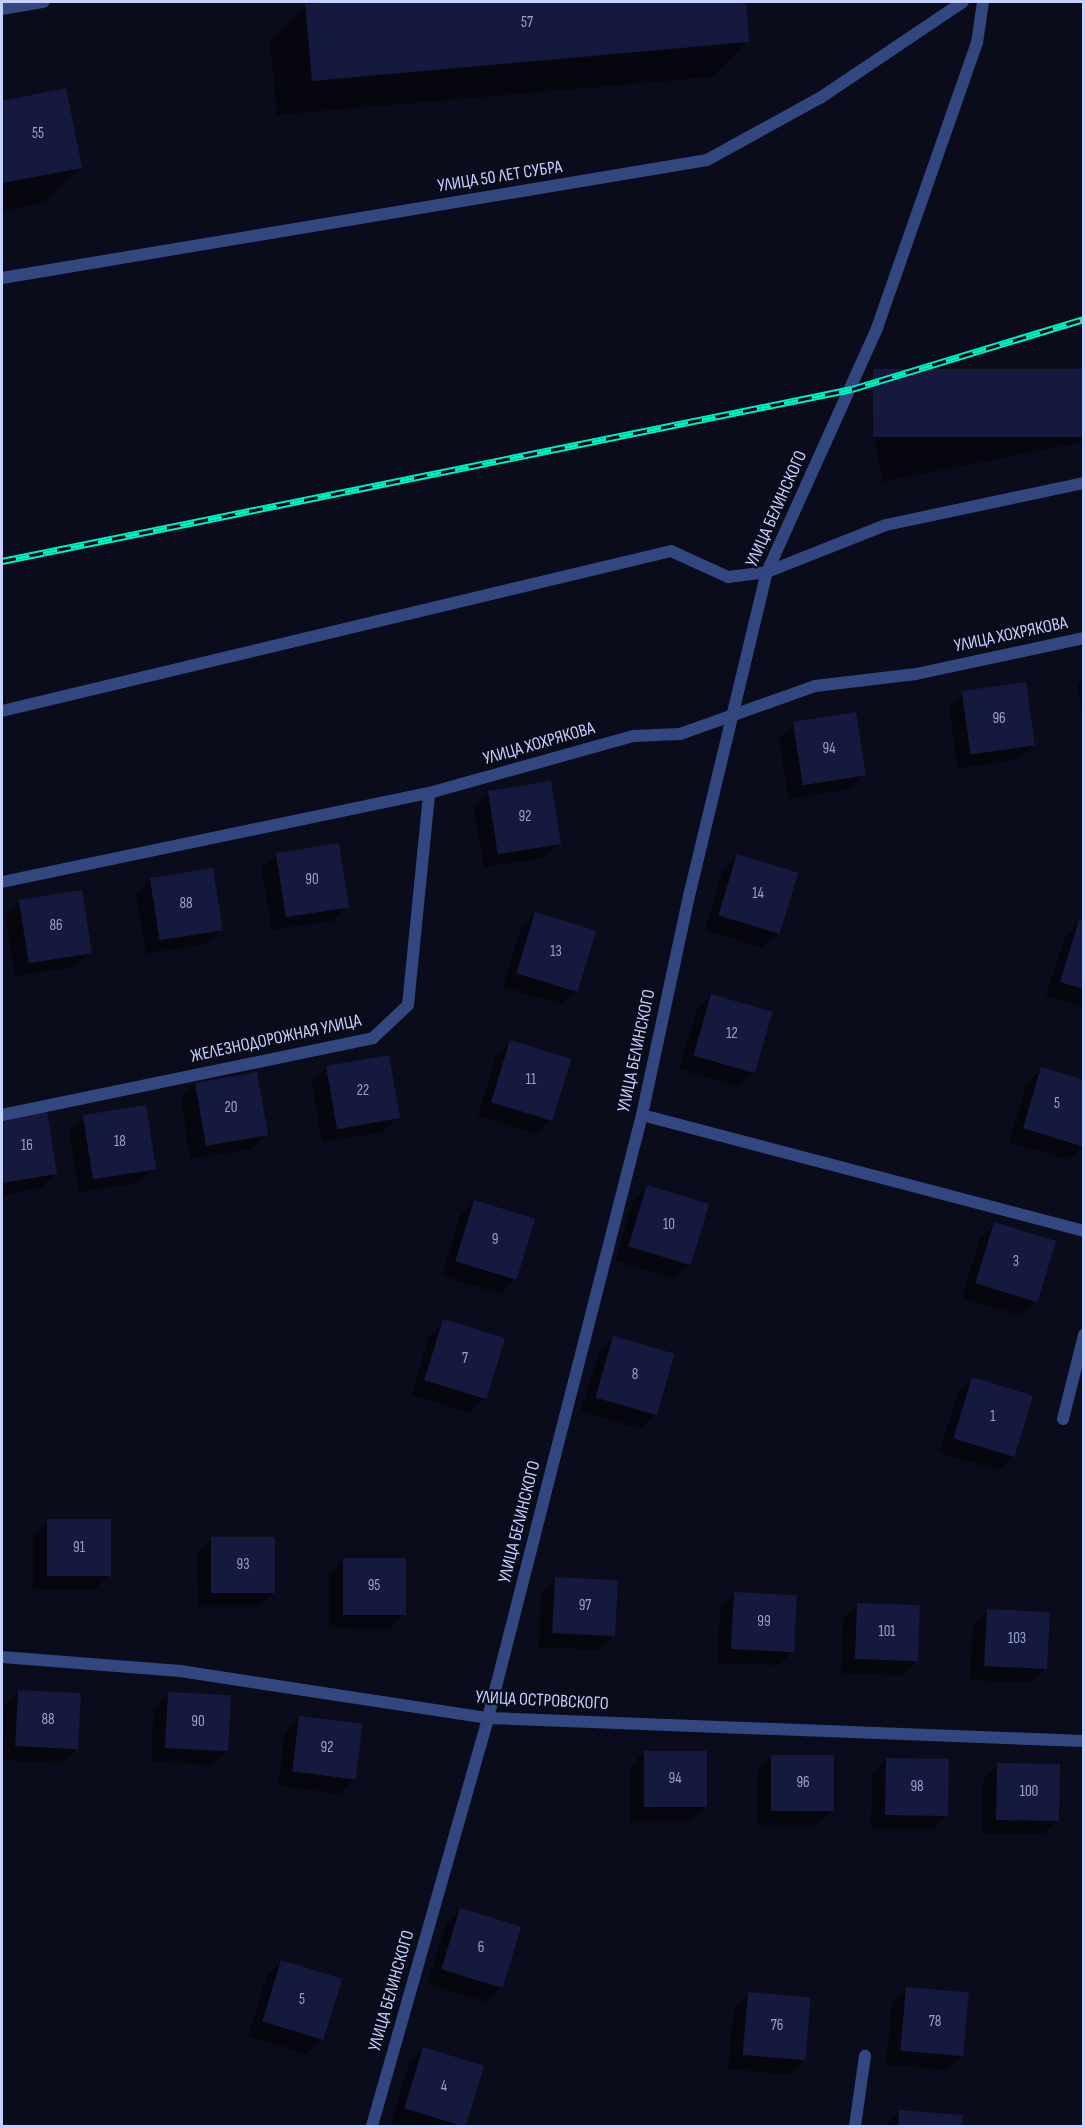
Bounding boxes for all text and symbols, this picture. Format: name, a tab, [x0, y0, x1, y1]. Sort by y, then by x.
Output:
house number: 57	[521, 14, 533, 32]
house number: 55	[32, 125, 44, 143]
street label: УЛИЦА 50 ЛЕТ СУБРА	[436, 156, 564, 198]
street label: УЛИЦА БЕЛИНСКОГО	[742, 448, 812, 570]
street label: УЛИЦА ХОХРЯКОВА	[952, 612, 1070, 658]
house number: 96	[992, 710, 1006, 728]
street label: УЛИЦА ХОХРЯКОВА	[481, 718, 597, 770]
house number: 94	[823, 740, 835, 758]
house number: 92	[519, 808, 531, 826]
house number: 90	[305, 871, 319, 889]
house number: 14	[752, 885, 764, 903]
house number: 88	[179, 895, 193, 913]
house number: 86	[49, 917, 63, 935]
house number: 13	[550, 943, 562, 961]
street label: УЛИЦА БЕЛИНСКОГО	[613, 988, 661, 1114]
street label: ЖЕЛЕЗНОДОРОЖНАЯ УЛИЦА	[189, 1010, 363, 1068]
house number: 12	[726, 1025, 738, 1043]
house number: 11	[526, 1071, 536, 1089]
house number: 22	[357, 1082, 369, 1100]
house number: 5	[1054, 1095, 1060, 1113]
house number: 20	[225, 1099, 237, 1117]
house number: 18	[114, 1133, 126, 1151]
house number: 16	[21, 1137, 33, 1155]
house number: 10	[663, 1216, 675, 1234]
house number: 9	[492, 1231, 498, 1249]
house number: 3	[1013, 1253, 1019, 1271]
house number: 7	[462, 1350, 468, 1368]
house number: 8	[632, 1366, 638, 1384]
house number: 1	[990, 1408, 996, 1426]
street label: УЛИЦА БЕЛИНСКОГО	[494, 1459, 546, 1585]
house number: 91	[73, 1539, 85, 1557]
house number: 93	[237, 1556, 249, 1574]
house number: 95	[368, 1577, 380, 1595]
house number: 97	[579, 1597, 591, 1615]
house number: 99	[757, 1613, 771, 1631]
house number: 101	[878, 1623, 896, 1641]
house number: 103	[1008, 1630, 1026, 1648]
street label: УЛИЦА ОСТРОВСКОГО	[475, 1687, 609, 1715]
house number: 88	[41, 1711, 55, 1729]
house number: 90	[191, 1713, 205, 1731]
house number: 92	[321, 1739, 333, 1757]
house number: 94	[669, 1770, 681, 1788]
house number: 96	[796, 1774, 810, 1792]
house number: 98	[910, 1778, 924, 1796]
house number: 100	[1020, 1783, 1038, 1801]
street label: УЛИЦА БЕЛИНСКОГО	[364, 1928, 420, 2054]
house number: 6	[478, 1939, 484, 1957]
house number: 5	[299, 1991, 305, 2009]
house number: 78	[929, 2013, 941, 2031]
house number: 76	[771, 2017, 783, 2035]
house number: 4	[441, 2078, 447, 2096]

